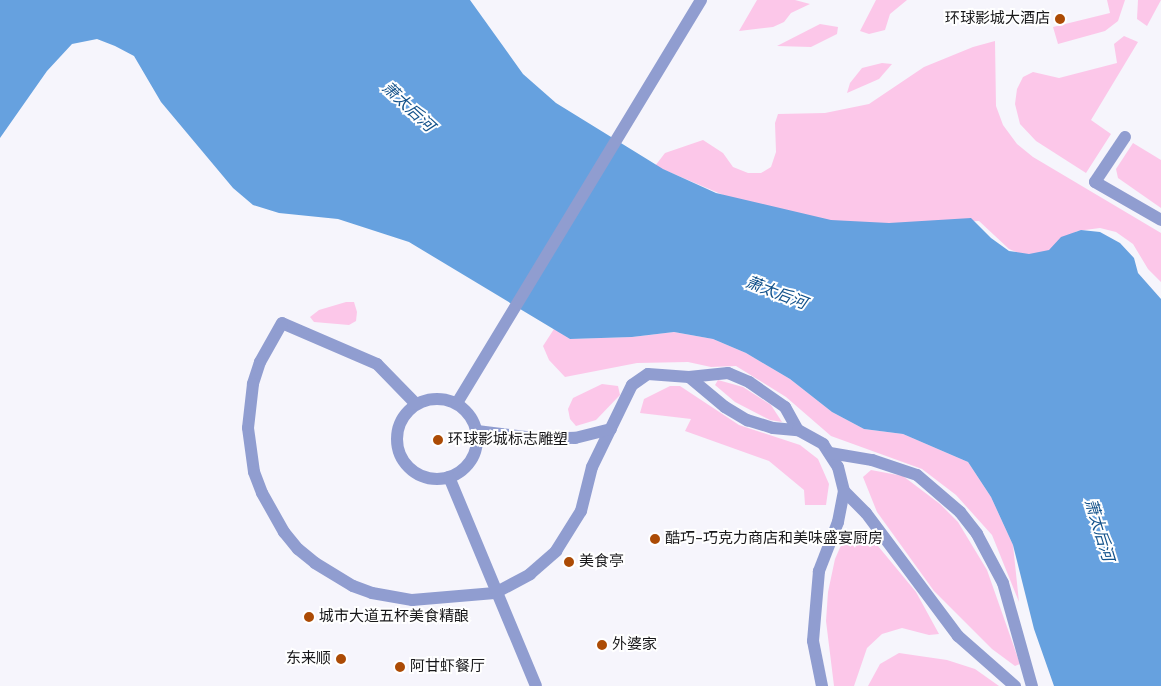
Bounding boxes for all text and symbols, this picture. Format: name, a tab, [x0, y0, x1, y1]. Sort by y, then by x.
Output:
place label: 环球影城大酒店	[945, 10, 1050, 28]
marker: 环球影城大酒店	[1054, 13, 1066, 25]
water label: 萧太后河	[378, 78, 438, 136]
water label: 萧太后河	[743, 273, 809, 313]
place label: 环球影城标志雕塑	[448, 431, 568, 449]
marker: 环球影城标志雕塑	[432, 434, 444, 446]
water label: 萧太后河	[1080, 497, 1118, 563]
place label: 酷巧-巧克力商店和美味盛宴厨房	[665, 530, 883, 548]
marker: 酷巧-巧克力商店和美味盛宴厨房	[649, 533, 661, 545]
place label: 美食亭	[579, 553, 624, 571]
marker: 美食亭	[563, 556, 575, 568]
place label: 城市大道五杯美食精酿	[319, 608, 469, 626]
marker: 城市大道五杯美食精酿	[303, 611, 315, 623]
place label: 外婆家	[612, 636, 657, 654]
marker: 外婆家	[596, 639, 608, 651]
place label: 东来顺	[286, 650, 331, 668]
marker: 东来顺	[335, 653, 347, 665]
place label: 阿甘虾餐厅	[410, 658, 485, 676]
marker: 阿甘虾餐厅	[394, 661, 406, 673]

